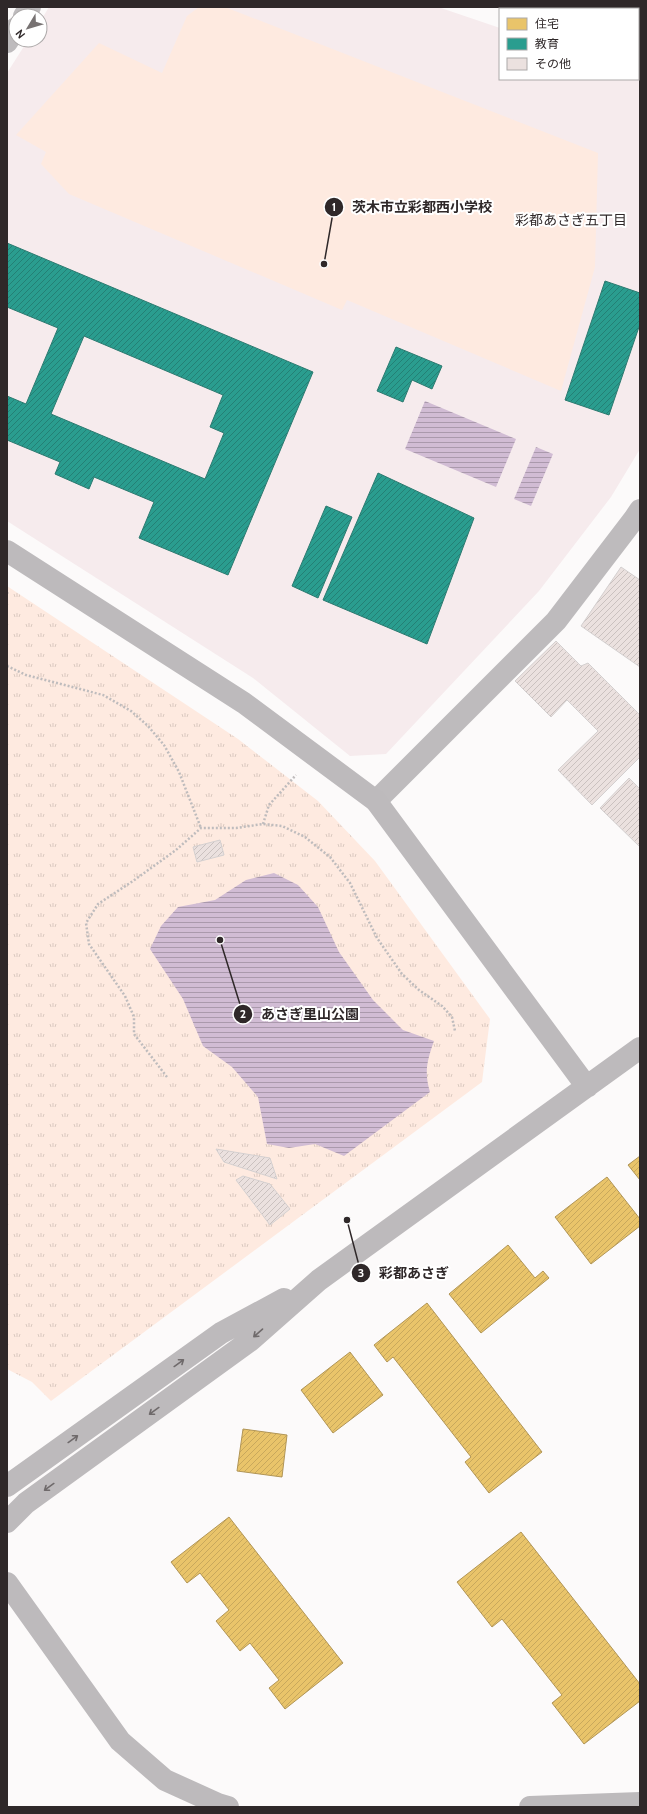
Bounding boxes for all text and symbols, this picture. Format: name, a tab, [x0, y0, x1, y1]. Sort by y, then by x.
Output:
north arrow	[8, 8, 48, 48]
legend	[499, 8, 639, 80]
text: 住宅	[535, 16, 559, 31]
text: N	[12, 27, 28, 42]
text: 教育	[535, 36, 559, 51]
text: その他	[535, 56, 571, 71]
callout: 茨木市立彩都西小学校	[324, 194, 500, 220]
text: 茨木市立彩都西小学校	[352, 198, 492, 216]
text: 1	[332, 199, 336, 214]
district label: 彩都あさぎ五丁目	[515, 211, 627, 229]
callout: あさぎ里山公園	[233, 1001, 367, 1027]
text: あさぎ里山公園	[261, 1005, 359, 1023]
text: 2	[240, 1006, 246, 1021]
callout: 彩都あさぎ	[351, 1260, 457, 1286]
text: 彩都あさぎ	[379, 1264, 449, 1282]
text: 3	[358, 1265, 364, 1280]
one-way arrow	[253, 1329, 264, 1338]
one-way arrow	[173, 1359, 184, 1367]
one-way arrow	[148, 1406, 159, 1415]
one-way arrow	[67, 1435, 78, 1443]
one-way arrow	[43, 1483, 54, 1491]

